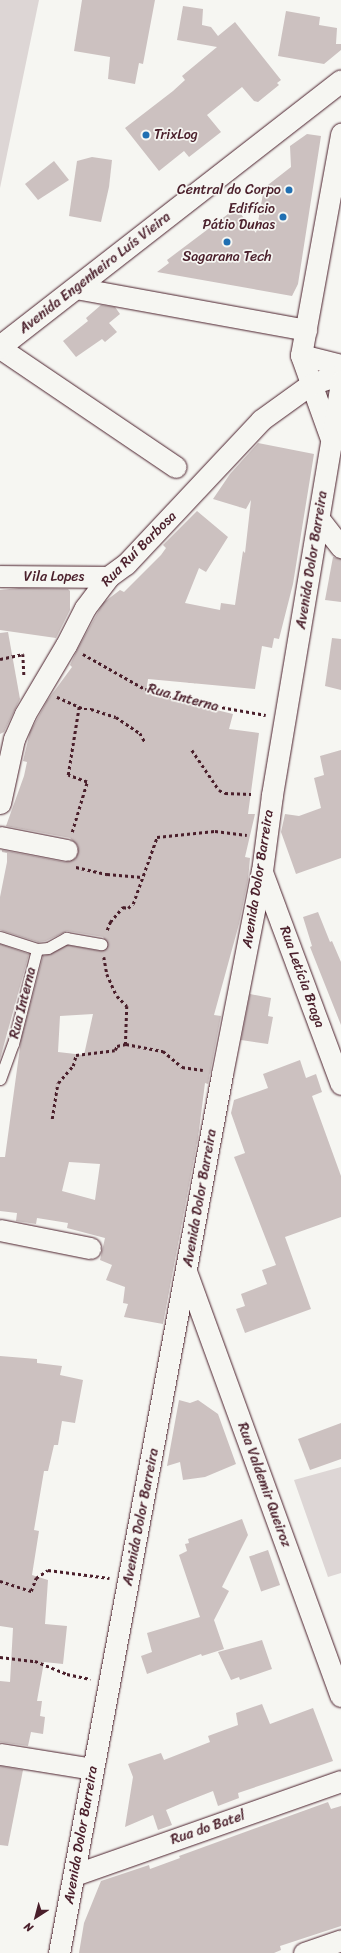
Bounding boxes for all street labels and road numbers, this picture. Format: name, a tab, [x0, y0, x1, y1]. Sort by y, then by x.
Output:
street label: Avenida Engenheiro Luís Vieira	[16, 208, 174, 338]
street label: Avenida Dolor Barreira	[293, 490, 331, 630]
street label: Rua Ruí Barbosa	[98, 508, 180, 590]
street label: Vila Lopes	[23, 569, 85, 585]
street label: Rua Interna	[145, 680, 221, 716]
street label: Avenida Dolor Barreira	[239, 809, 277, 949]
street label: Rua Letícia Braga	[276, 924, 328, 1030]
street label: Rua Interna	[6, 965, 40, 1041]
street label: Avenida Dolor Barreira	[180, 1128, 220, 1268]
street label: Rua Valdemir Queiroz	[234, 1421, 294, 1549]
street label: Avenida Dolor Barreira	[119, 1447, 163, 1587]
street label: Avenida Dolor Barreira	[61, 1765, 101, 1905]
street label: Rua do Batel	[168, 1807, 248, 1849]

